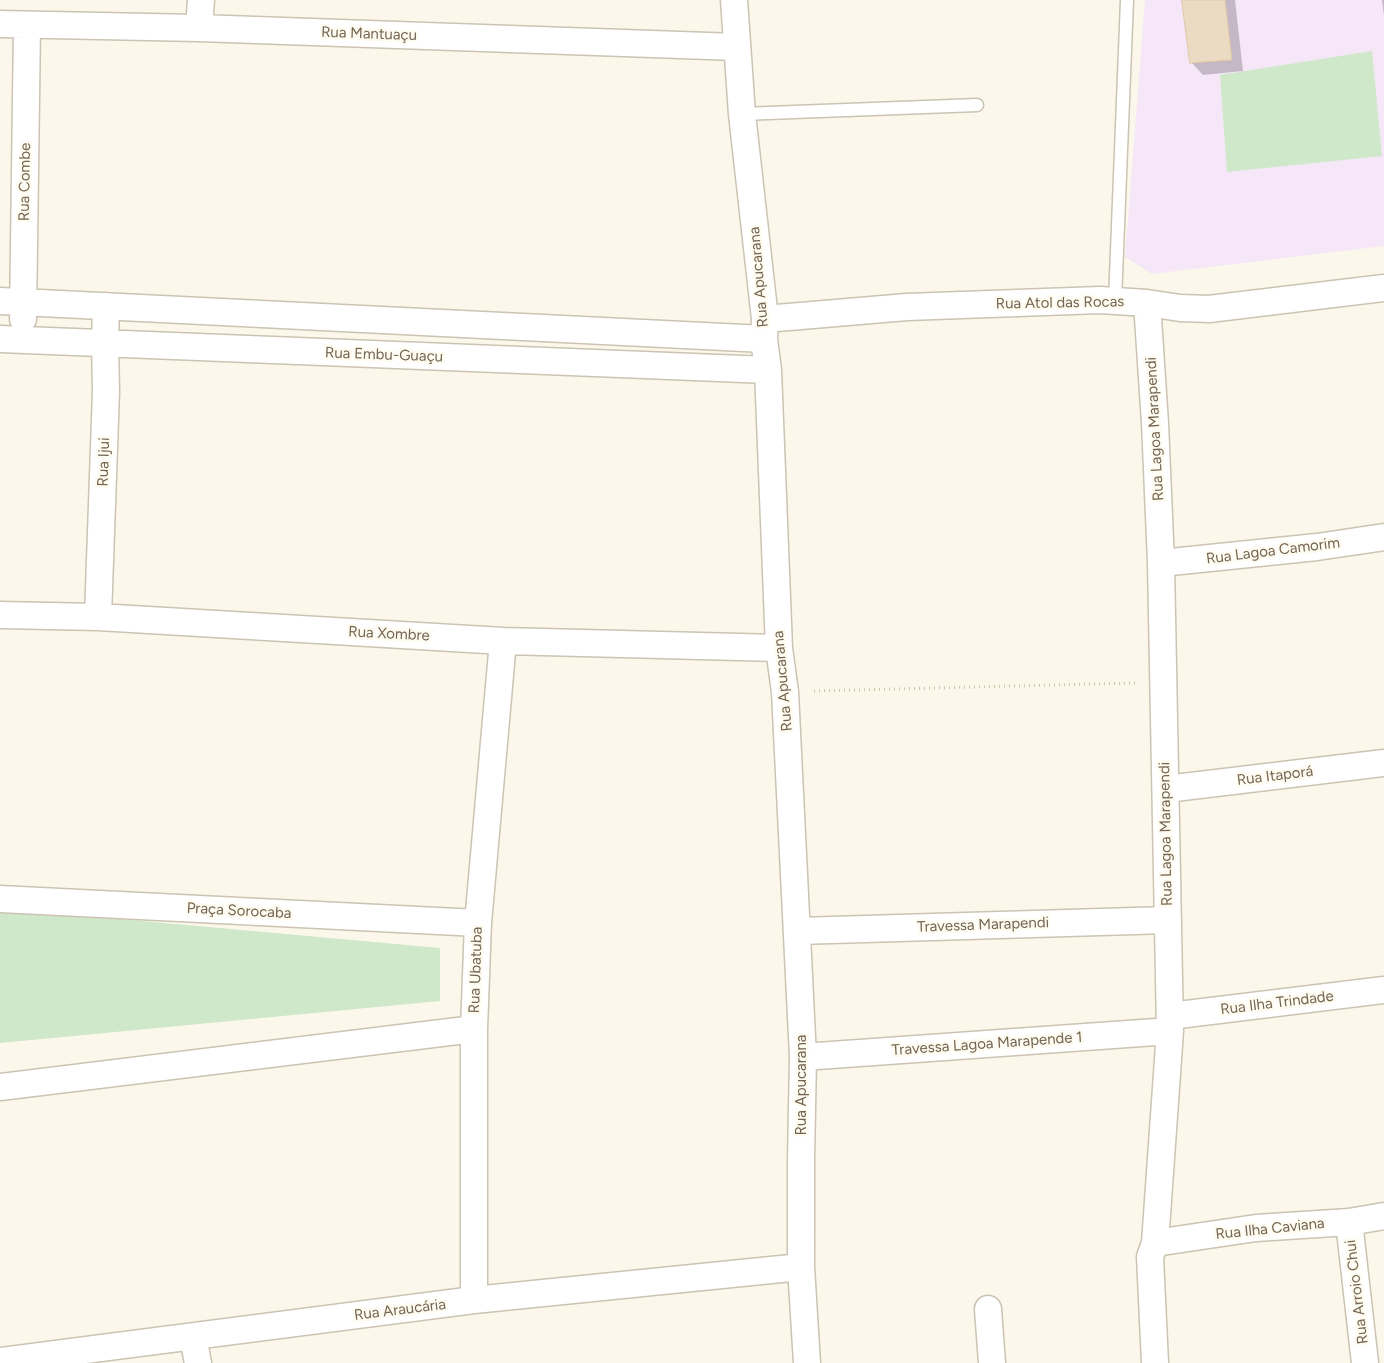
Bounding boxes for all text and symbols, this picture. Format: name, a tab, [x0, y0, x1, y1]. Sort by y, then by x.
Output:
street label: Rua Mantuaçu	[321, 23, 417, 45]
street label: Rua Combe	[15, 143, 35, 221]
street label: Rua Apucarana	[746, 226, 772, 328]
street label: Rua Atol das Rocas	[996, 293, 1124, 313]
street label: Rua Embu-Guaçu	[325, 344, 443, 366]
street label: Rua Lagoa Marapendi	[1142, 357, 1168, 501]
street label: Rua Ijui	[94, 437, 114, 487]
street label: Rua Lagoa Camorim	[1205, 534, 1341, 568]
street label: Rua Xombre	[348, 623, 430, 645]
street label: Rua Apucarana	[770, 630, 796, 732]
street label: Rua Lagoa Marapendi	[1156, 762, 1176, 906]
street label: Rua Itaporá	[1236, 762, 1314, 790]
street label: Praça Sorocaba	[186, 899, 292, 923]
street label: Travessa Marapendi	[917, 914, 1049, 936]
street label: Rua Ubatuba	[465, 926, 487, 1014]
street label: Rua Ilha Trindade	[1219, 987, 1335, 1019]
street label: Travessa Lagoa Marapende 1	[891, 1028, 1083, 1060]
street label: Rua Apucarana	[793, 1034, 811, 1136]
street label: Rua Ilha Caviana	[1215, 1214, 1325, 1244]
street label: Rua Arroio Chui	[1342, 1239, 1372, 1345]
street label: Rua Araucária	[353, 1295, 447, 1325]

